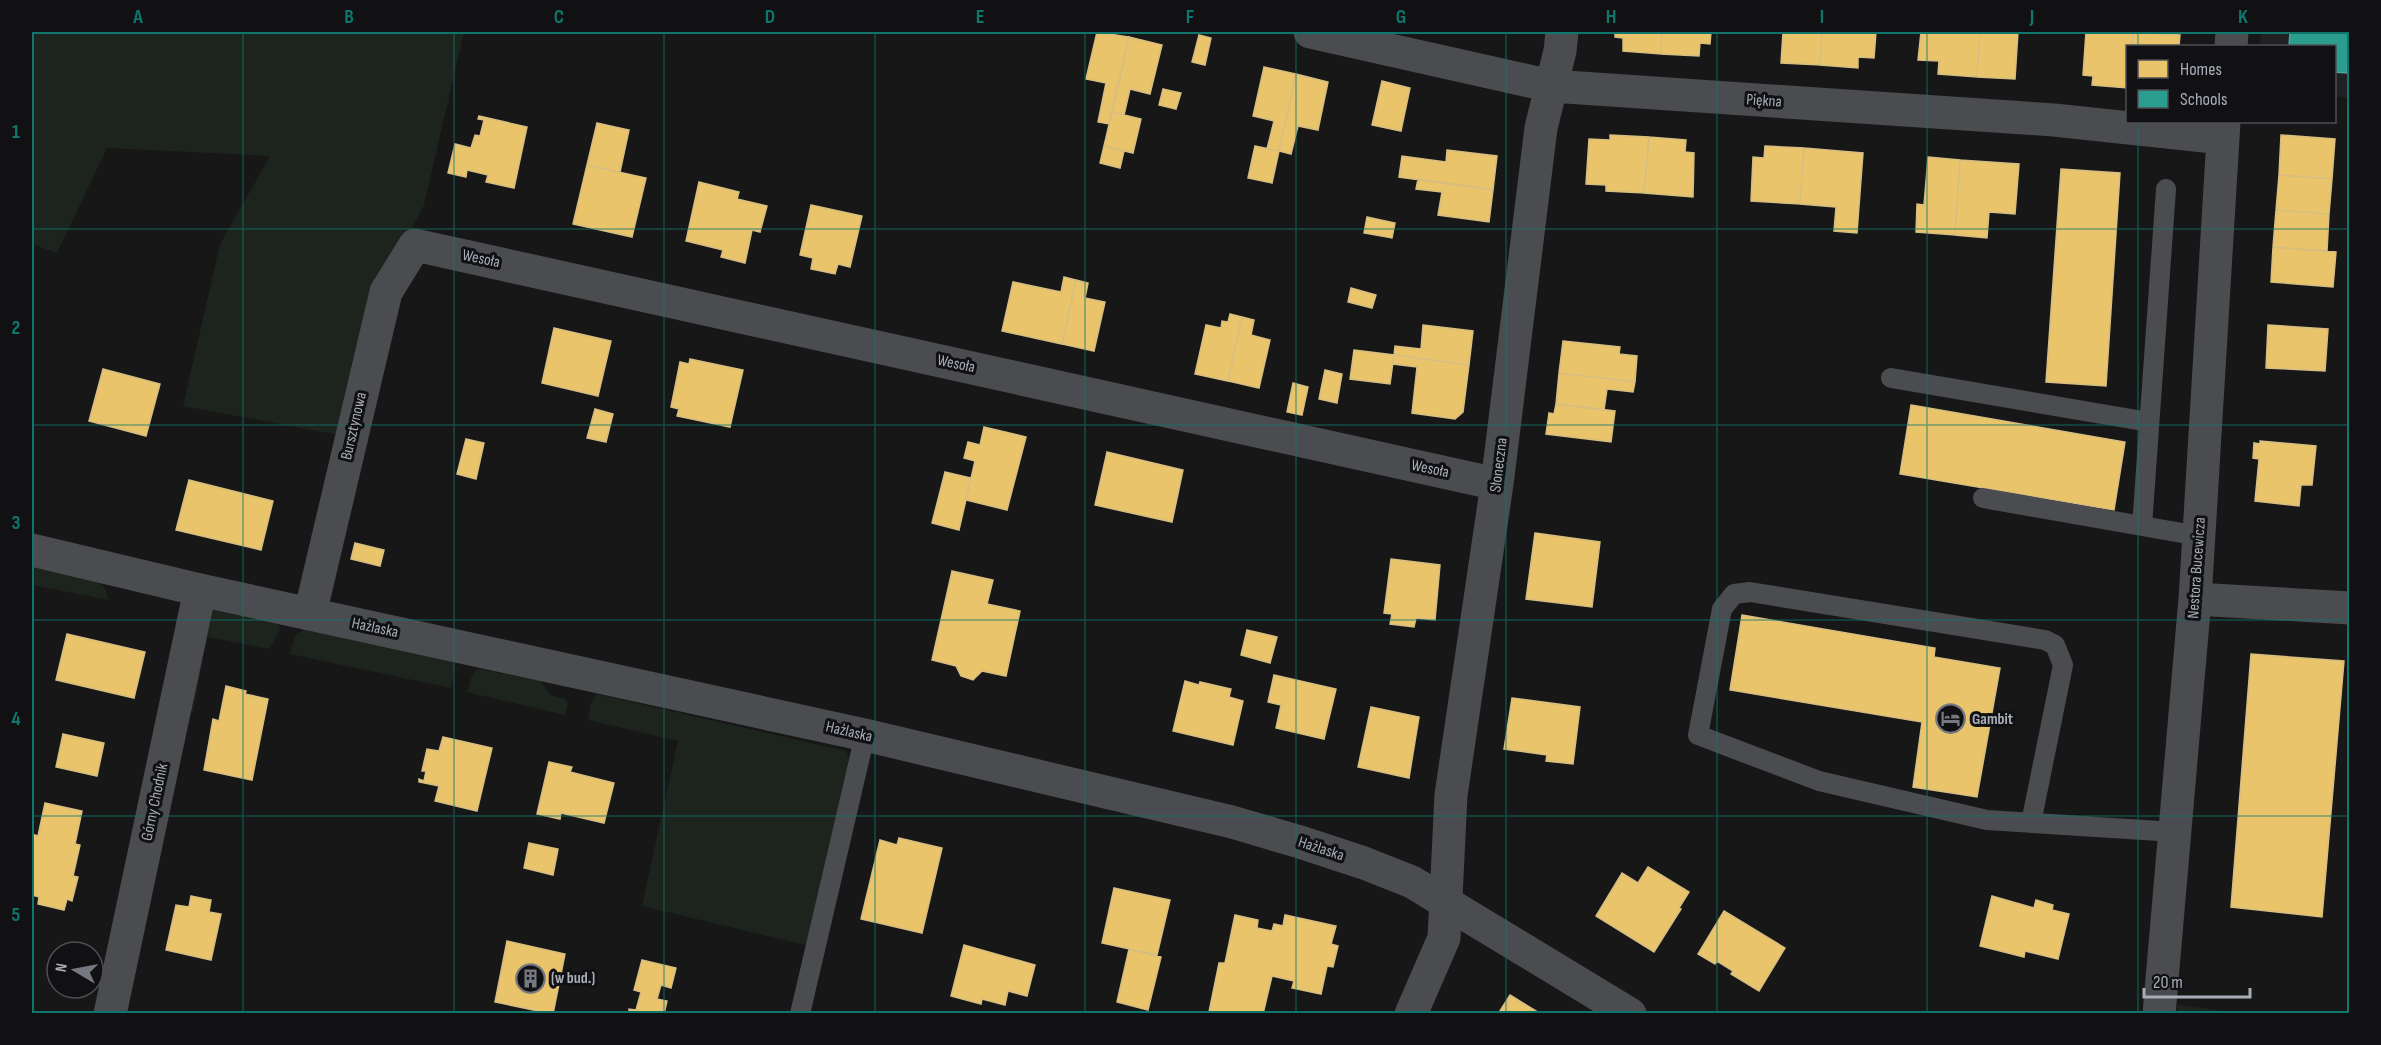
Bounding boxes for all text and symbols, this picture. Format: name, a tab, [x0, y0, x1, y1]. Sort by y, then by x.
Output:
text: A	[132, 5, 143, 29]
text: B	[344, 5, 354, 29]
text: C	[554, 5, 564, 29]
text: D	[765, 5, 775, 29]
text: E	[976, 5, 984, 29]
text: F	[1186, 5, 1194, 29]
text: G	[1396, 5, 1406, 29]
text: H	[1606, 5, 1616, 29]
text: I	[1820, 5, 1824, 29]
text: J	[2029, 5, 2034, 29]
text: K	[2238, 5, 2248, 29]
legend	[2126, 45, 2336, 123]
text: Homes	[2180, 59, 2222, 80]
text: Schools	[2180, 89, 2227, 110]
street label: Piękna	[1746, 90, 1782, 112]
text: 1	[12, 120, 20, 144]
street label: Wesoła	[460, 246, 502, 272]
text: 2	[12, 316, 20, 340]
street label: Wesoła	[935, 351, 977, 377]
street label: Bursztynowa	[337, 390, 371, 462]
street label: Słoneczna	[1486, 437, 1512, 493]
street label: Wesoła	[1409, 456, 1451, 482]
text: 3	[12, 511, 21, 535]
street label: Nestora Bucewicza	[2184, 517, 2210, 619]
street label: Hażlaska	[350, 614, 400, 642]
hotel icon: Gambit	[1935, 703, 1967, 735]
text: 4	[11, 707, 21, 731]
place label: Gambit	[1972, 710, 2013, 729]
street label: Hażlaska	[824, 717, 874, 747]
street label: Górny Chodnik	[138, 762, 172, 842]
street label: Hażlaska	[1296, 833, 1346, 865]
text: 5	[12, 903, 21, 927]
north arrow	[45, 940, 105, 1000]
scale bar	[2144, 961, 2250, 999]
text: N	[52, 962, 72, 974]
building icon: (w bud.)	[514, 962, 546, 994]
place label: (w bud.)	[551, 969, 595, 988]
text: 20 m	[2153, 972, 2183, 993]

